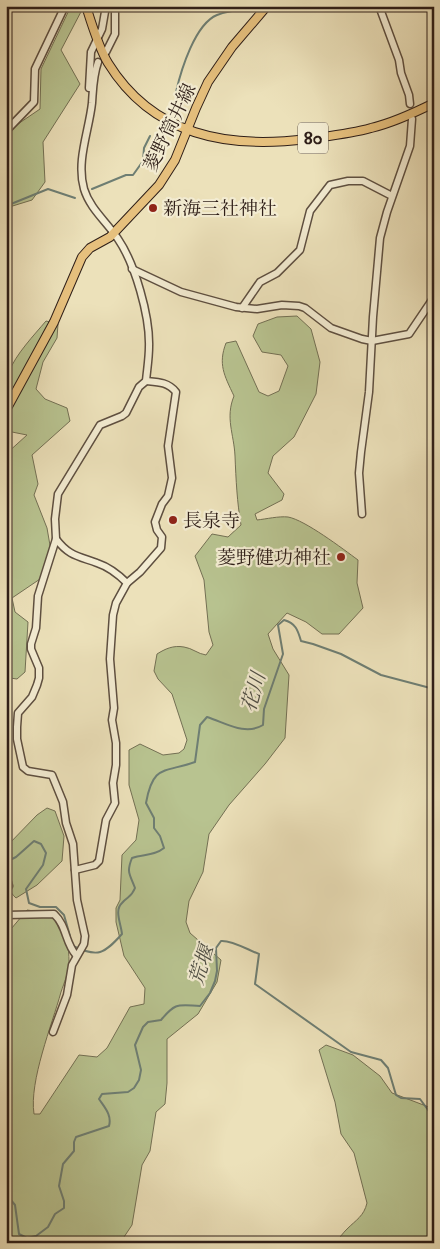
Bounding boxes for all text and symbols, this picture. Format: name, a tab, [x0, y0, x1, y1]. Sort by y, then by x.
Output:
street label: 菱野筒井線	[139, 80, 202, 175]
road number: 80	[298, 122, 328, 154]
place label: 新海三社神社	[163, 198, 277, 221]
marker: 新海三社神社	[147, 202, 159, 214]
place label: 長泉寺	[183, 510, 240, 533]
marker: 長泉寺	[167, 514, 179, 526]
place label: 菱野健功神社	[217, 547, 331, 570]
marker: 菱野健功神社	[335, 551, 347, 563]
water label: 花川	[237, 668, 273, 715]
water label: 荒堰	[185, 940, 221, 988]

